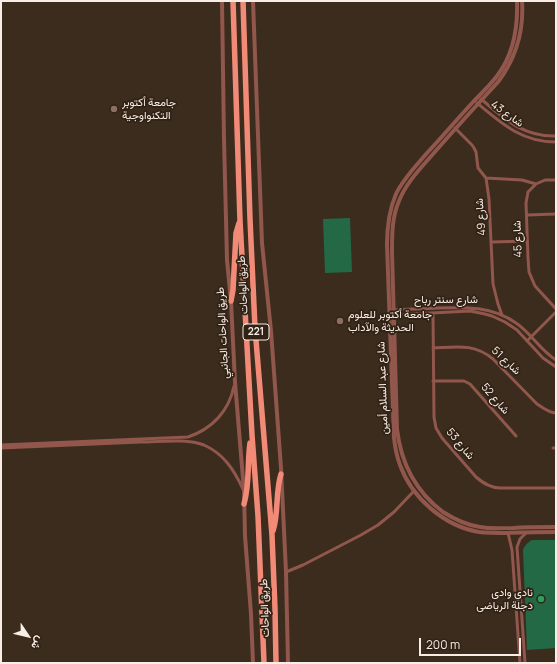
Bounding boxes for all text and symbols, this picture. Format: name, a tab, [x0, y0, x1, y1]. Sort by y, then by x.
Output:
place label: جامعة أكتوبر التكنواوجية	[122, 96, 176, 122]
street label: شارع 43	[488, 98, 526, 130]
marker: جامعة أكتوبر التكنواوجية	[109, 104, 119, 114]
street label: شارع 49	[473, 198, 489, 236]
street label: شارع 45	[511, 220, 525, 258]
street label: طريق الواحات	[235, 255, 251, 315]
street label: طريق الواحات الجانبي	[214, 287, 232, 379]
street label: شارع سنتر رباح	[414, 293, 478, 307]
place label: جامعة أكتوبر للعلوم الحديثة والآداب	[348, 308, 432, 334]
marker: جامعة أكتوبر للعلوم الحديثة والآداب	[335, 316, 345, 326]
road number: 221	[243, 324, 269, 340]
street label: شارع عبد السلام أمين	[375, 341, 391, 435]
street label: شارع 51	[489, 344, 523, 378]
street label: شارع 52	[478, 381, 512, 417]
street label: شارع 53	[443, 426, 477, 462]
street label: طريق الواحات	[257, 579, 273, 637]
place label: نادي وادى دجلة الرياضى	[476, 586, 533, 612]
marker: نادي وادى دجلة الرياضى	[536, 594, 546, 604]
north arrow	[8, 616, 48, 656]
scale bar	[421, 630, 523, 656]
text: ش	[28, 633, 48, 653]
text: 200 m	[426, 636, 460, 653]

